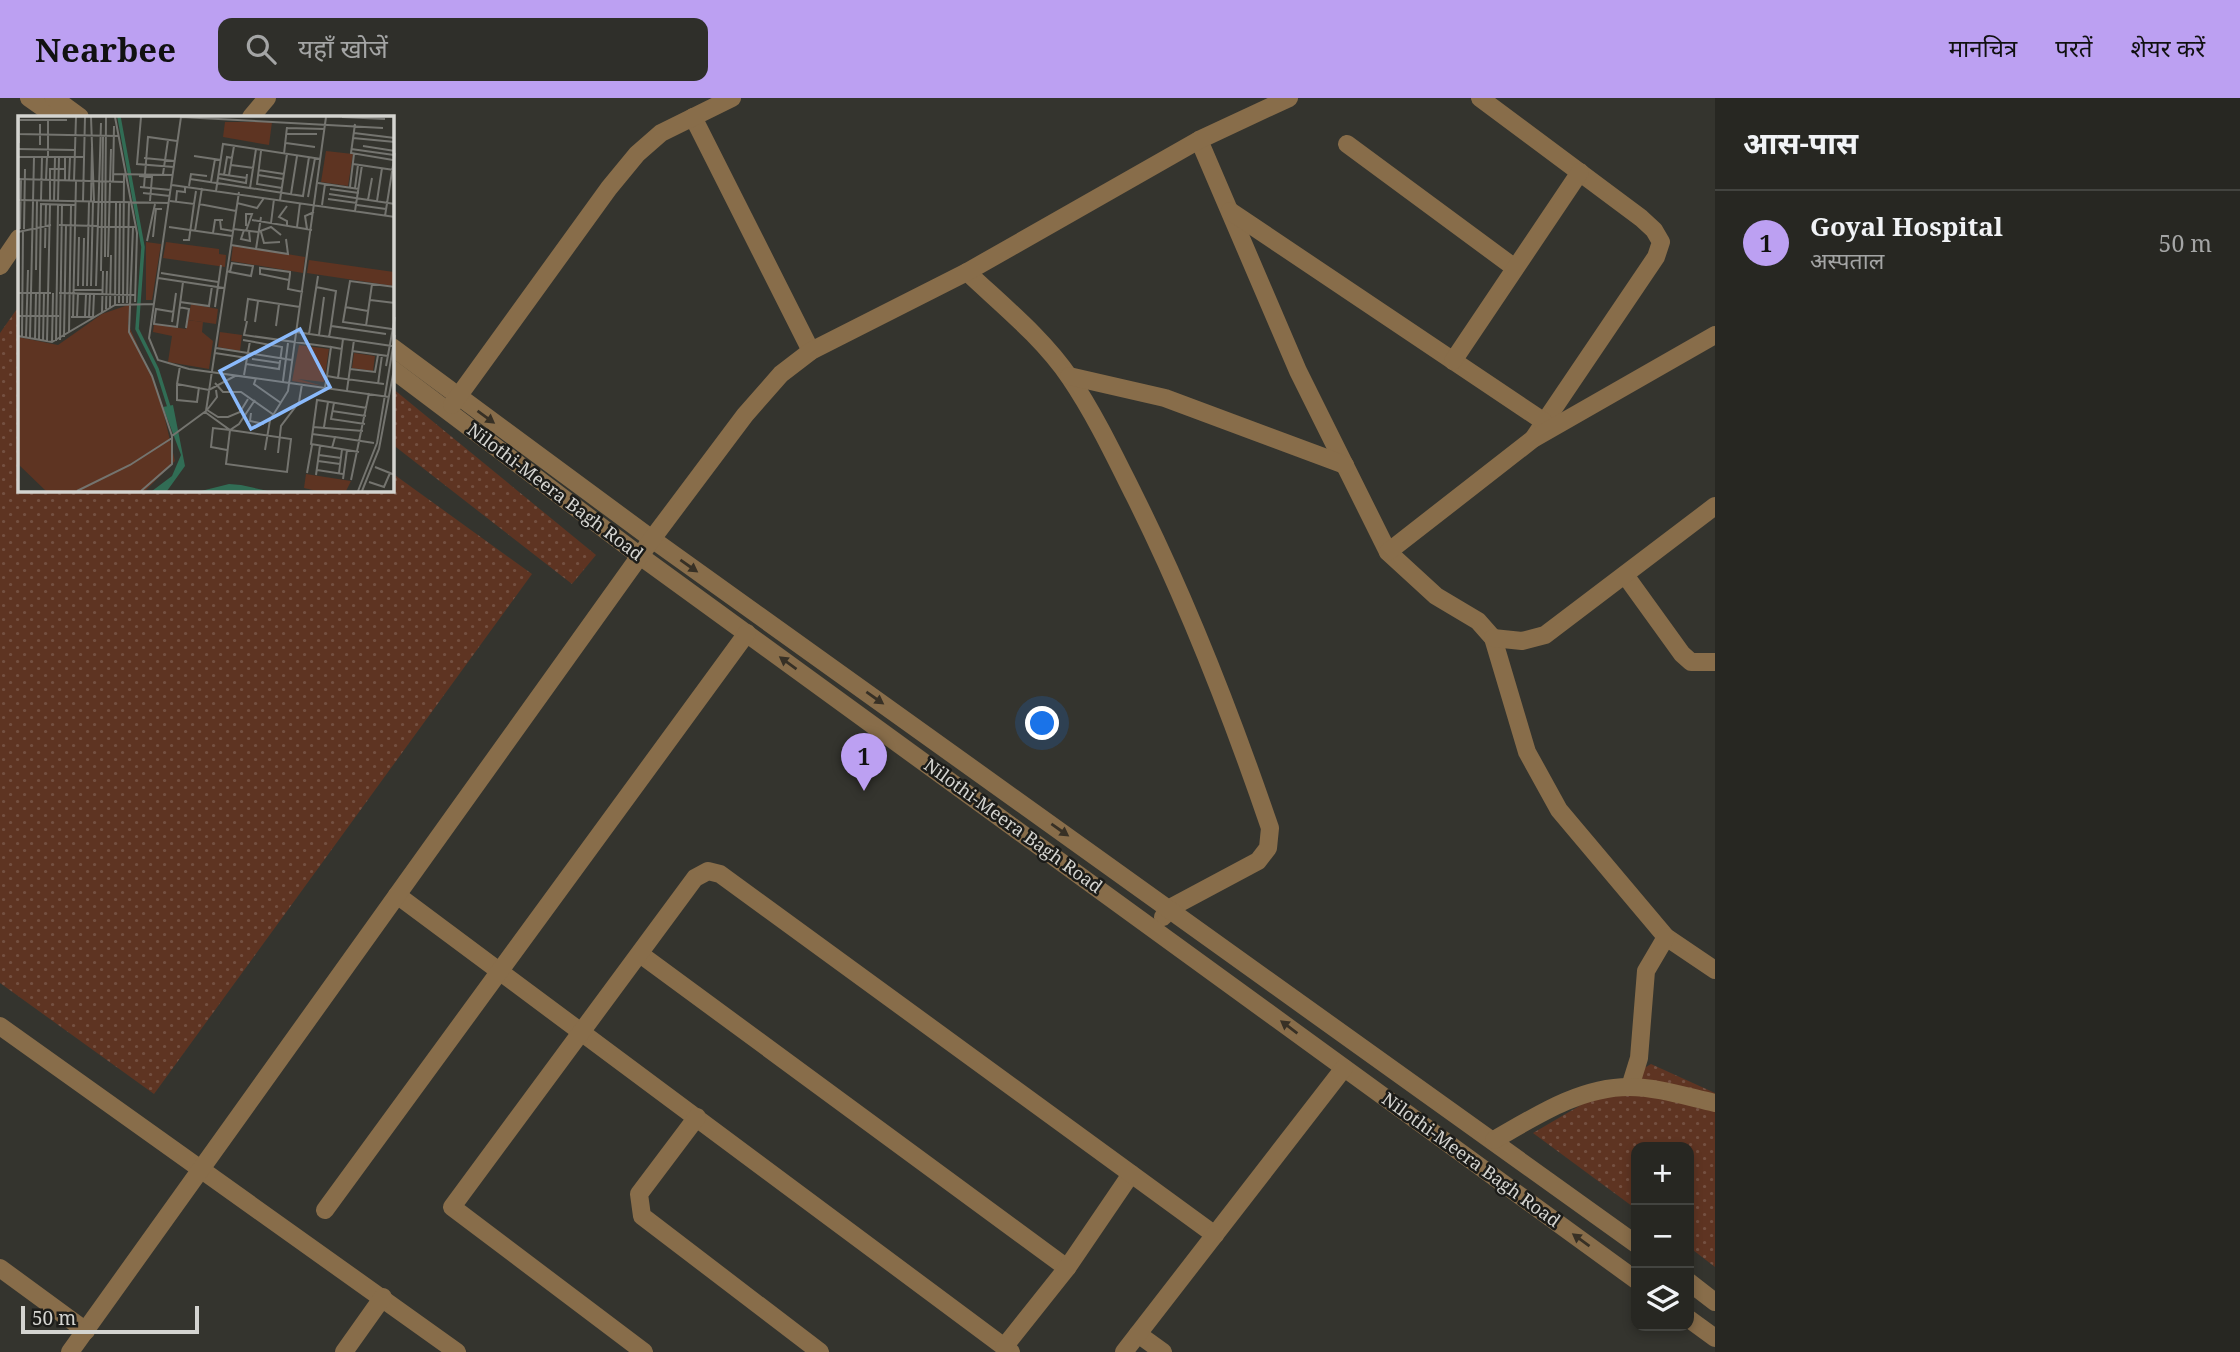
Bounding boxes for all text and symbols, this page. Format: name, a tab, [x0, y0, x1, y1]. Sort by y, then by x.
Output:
search box	[218, 18, 708, 81]
text: Nearbee	[35, 27, 176, 72]
icon: search	[242, 30, 280, 68]
text: यहाँ खोजें	[298, 30, 388, 66]
text: मानचित्र	[1949, 31, 2017, 64]
text: परतें	[2055, 31, 2092, 64]
text: शेयर करें	[2130, 31, 2205, 64]
inset map	[18, 116, 394, 492]
text: आस-पास	[1743, 122, 1858, 163]
text: Goyal Hospital	[1810, 208, 2003, 244]
text: 1	[1760, 227, 1773, 259]
text: 50 m	[2159, 227, 2212, 259]
text: अस्पताल	[1810, 244, 1884, 276]
one-way arrow	[477, 409, 495, 423]
street label: Nilothi-Meera Bagh Road	[463, 417, 649, 565]
one-way arrow	[680, 559, 698, 573]
one-way arrow	[779, 656, 797, 670]
one-way arrow	[866, 691, 884, 705]
your location	[1025, 706, 1059, 740]
pin: 1	[841, 733, 887, 791]
street label: Nilothi-Meera Bagh Road	[920, 752, 1108, 898]
one-way arrow	[1051, 823, 1069, 837]
one-way arrow	[1281, 1020, 1299, 1035]
street label: Nilothi-Meera Bagh Road	[1378, 1086, 1566, 1232]
map controls	[1631, 1142, 1694, 1331]
button: +	[1631, 1142, 1694, 1205]
button: −	[1631, 1205, 1694, 1268]
one-way arrow	[1572, 1234, 1590, 1248]
button: layers	[1631, 1268, 1694, 1331]
scale bar	[21, 1303, 200, 1335]
text: 50 m	[32, 1305, 76, 1331]

